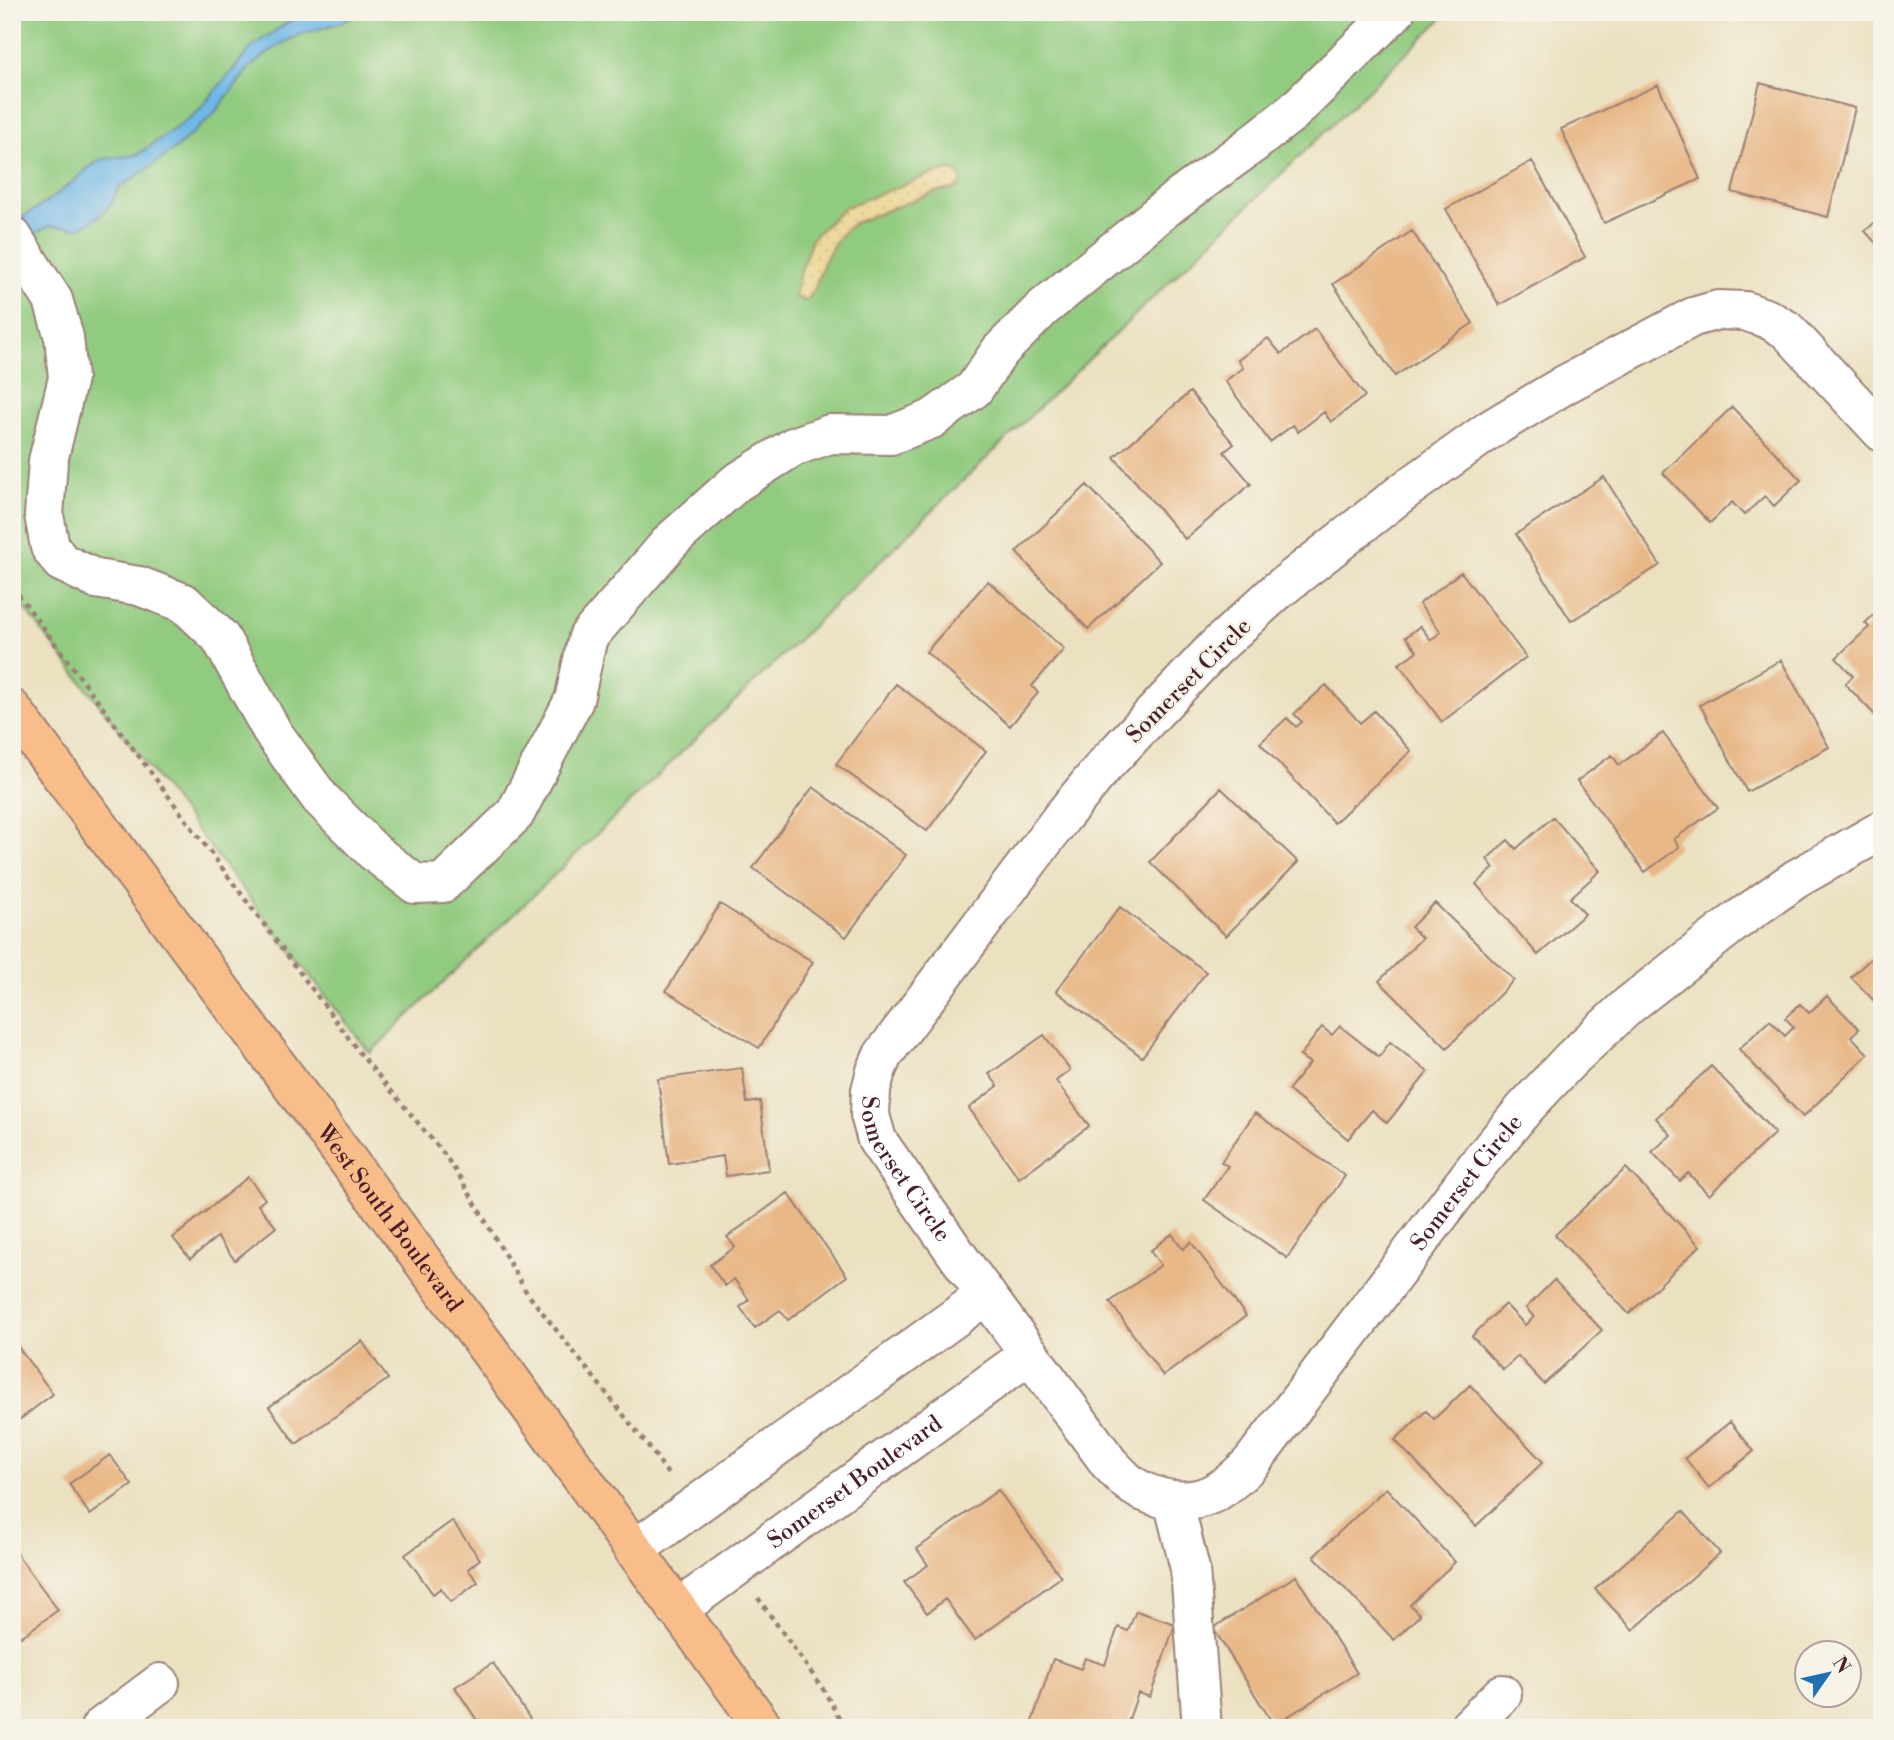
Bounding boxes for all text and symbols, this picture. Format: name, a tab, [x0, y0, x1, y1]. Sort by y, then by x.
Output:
street label: Somerset Circle	[1120, 612, 1257, 749]
street label: Somerset Circle	[854, 1095, 956, 1247]
street label: Somerset Circle	[1405, 1109, 1529, 1256]
street label: West South Boulevard	[310, 1118, 468, 1318]
street label: Somerset Boulevard	[762, 1410, 948, 1555]
north arrow	[1792, 1638, 1862, 1708]
text: N	[1827, 1652, 1855, 1678]

